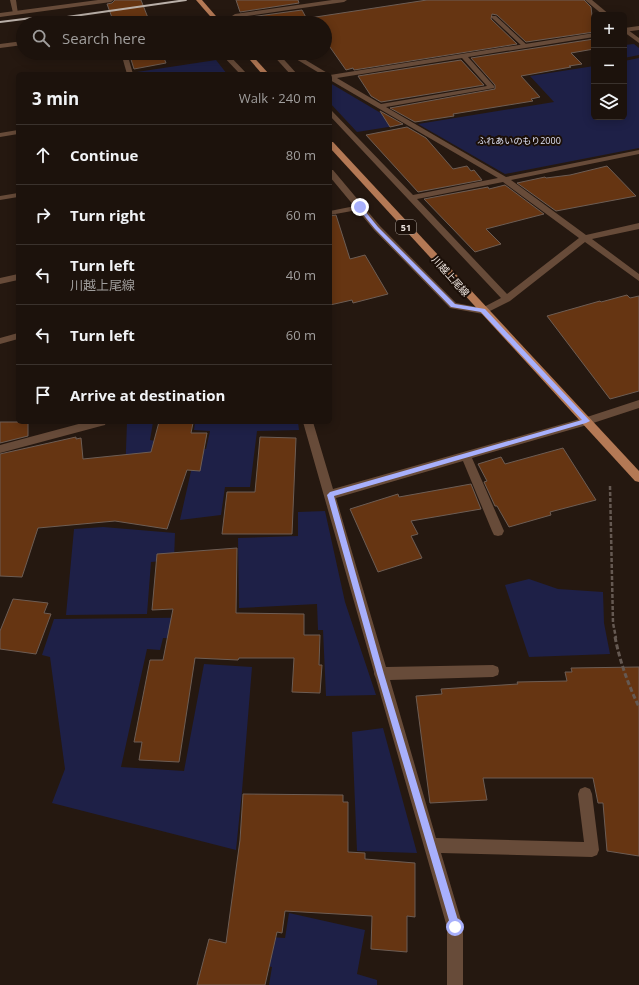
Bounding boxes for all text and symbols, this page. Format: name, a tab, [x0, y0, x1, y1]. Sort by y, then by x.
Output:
map controls	[591, 12, 627, 120]
button: +	[591, 12, 627, 48]
search box	[16, 16, 332, 60]
icon: search	[30, 27, 52, 49]
text: Search here	[62, 28, 146, 48]
button: −	[591, 48, 627, 84]
button: layers	[591, 84, 627, 120]
text: 3 min	[32, 87, 79, 110]
text: Walk · 240 m	[239, 89, 316, 107]
park label: ふれあいのもり2000	[477, 134, 561, 147]
icon: ahead	[32, 144, 54, 166]
text: Continue	[70, 145, 138, 165]
text: 80 m	[286, 146, 316, 164]
route end	[351, 198, 369, 216]
icon: right	[32, 204, 54, 226]
text: Turn right	[70, 205, 145, 225]
text: 60 m	[286, 206, 316, 224]
road number: 51	[396, 220, 416, 234]
street label: 川越上尾線	[429, 253, 473, 299]
text: Turn left	[70, 255, 135, 275]
icon: left	[32, 264, 54, 286]
text: 40 m	[286, 266, 316, 284]
text: 川越上尾線	[70, 276, 135, 294]
icon: left	[32, 324, 54, 346]
text: Turn left	[70, 325, 135, 345]
text: 60 m	[286, 326, 316, 344]
icon: arrive	[32, 384, 54, 406]
text: Arrive at destination	[70, 385, 225, 405]
route start	[446, 918, 464, 936]

